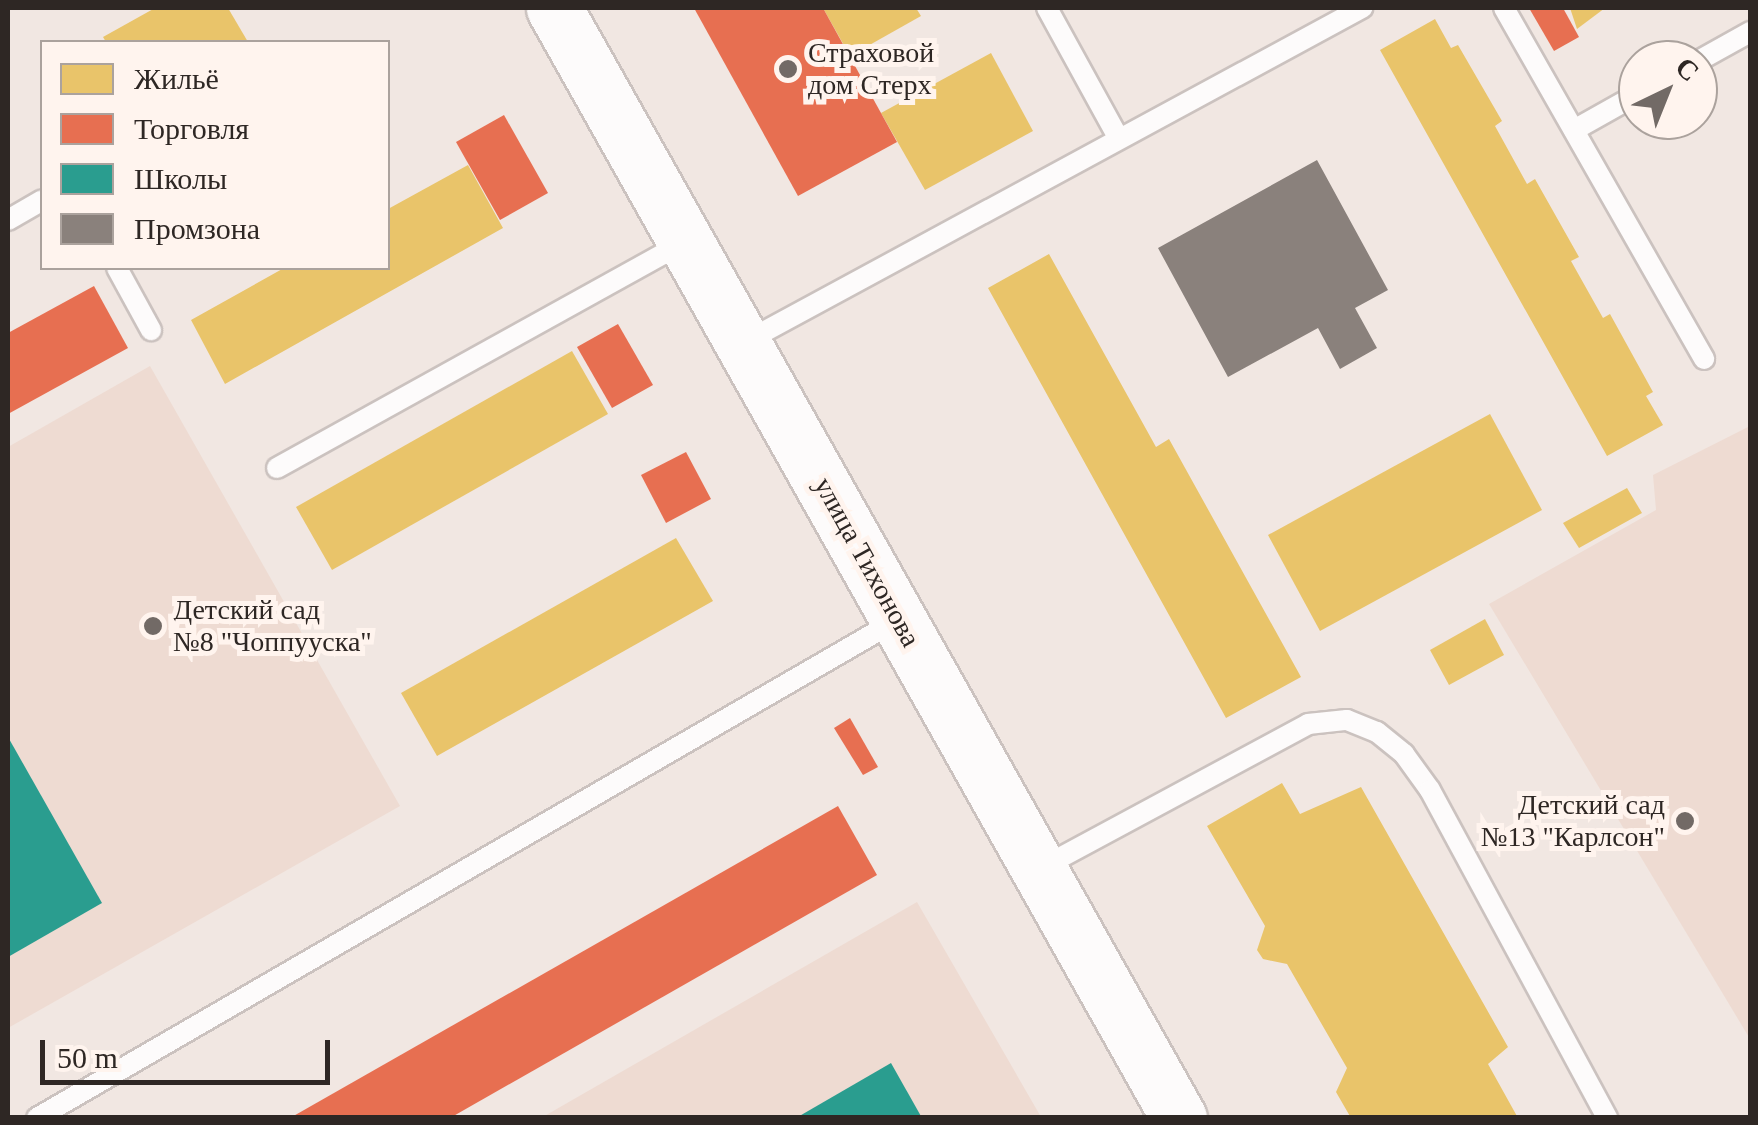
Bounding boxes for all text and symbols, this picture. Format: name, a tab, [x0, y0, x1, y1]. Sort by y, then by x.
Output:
place label: Страховой дом Стерх	[808, 36, 934, 102]
legend	[40, 40, 390, 270]
north arrow	[1618, 40, 1718, 140]
text: С	[1669, 51, 1705, 87]
marker: Страховой дом Стерх	[777, 58, 799, 80]
text: Жильё	[134, 62, 219, 95]
text: Торговля	[134, 112, 249, 145]
text: Школы	[134, 162, 227, 195]
text: Промзона	[134, 212, 260, 245]
street label: улица Тихонова	[807, 471, 927, 653]
place label: Детский сад №8 "Чоппууска"	[173, 593, 372, 659]
marker: Детский сад №8 "Чоппууска"	[142, 615, 164, 637]
place label: Детский сад №13 "Карлсон"	[1481, 788, 1665, 854]
marker: Детский сад №13 "Карлсон"	[1674, 810, 1696, 832]
scale bar	[45, 1020, 335, 1082]
text: 50 m	[57, 1041, 118, 1074]

